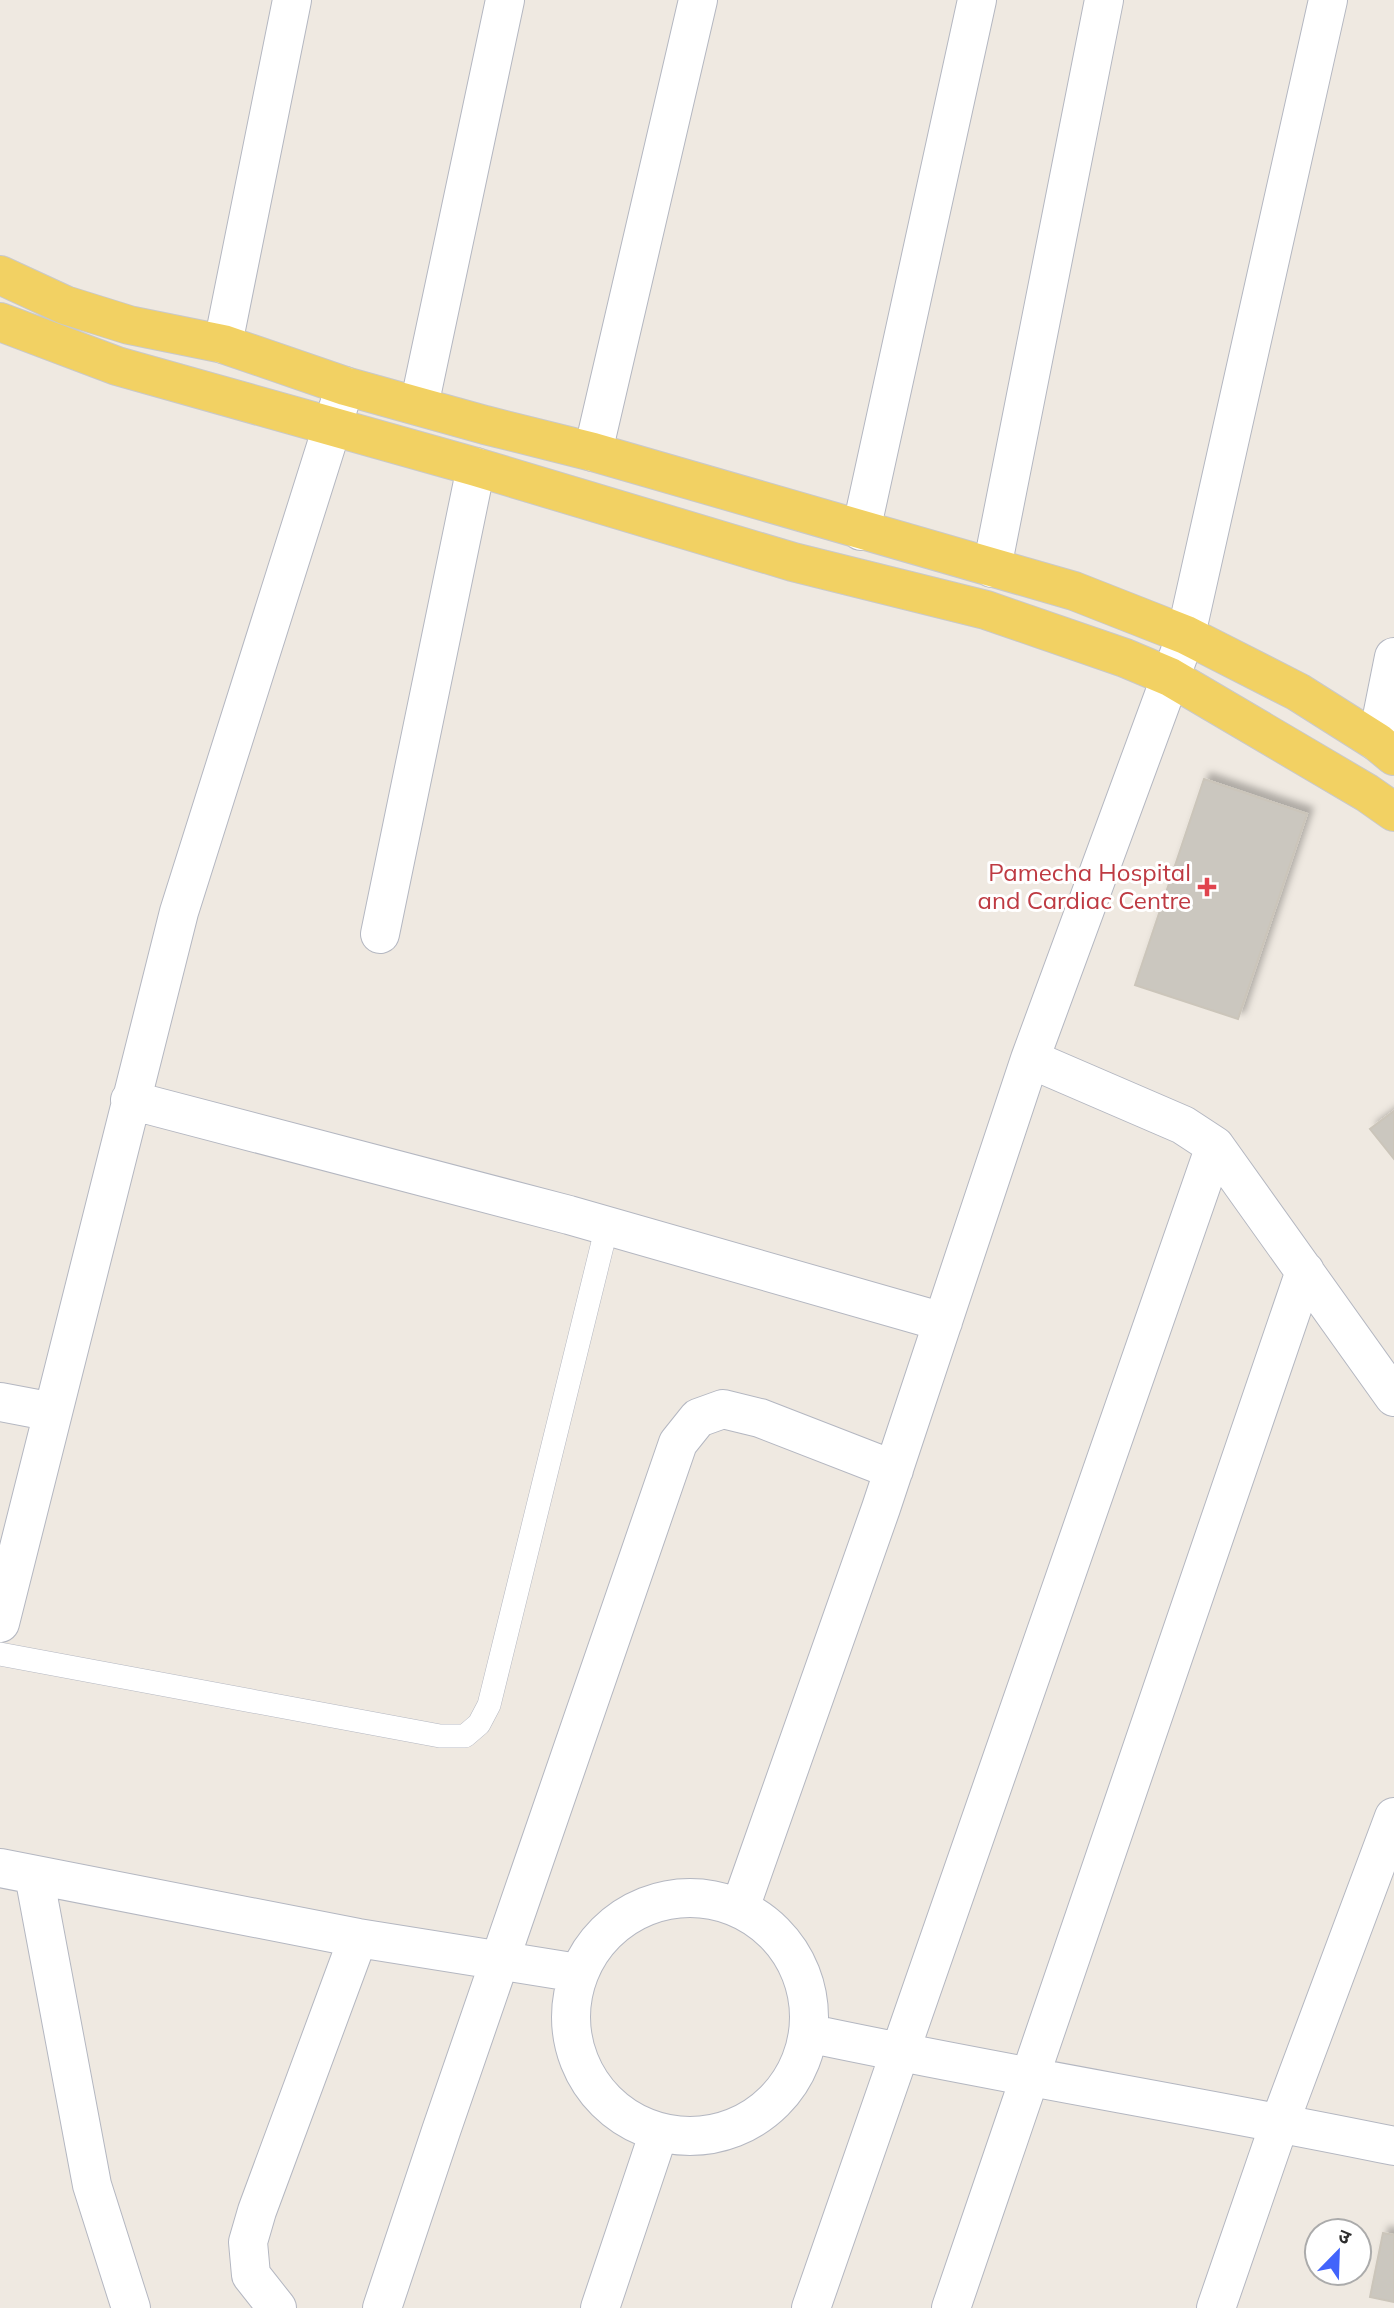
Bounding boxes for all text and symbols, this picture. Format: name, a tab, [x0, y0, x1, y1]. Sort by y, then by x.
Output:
place label: Pamecha Hospital and Cardiac Centre	[978, 857, 1191, 915]
marker: Pamecha Hospital and Cardiac Centre	[1197, 877, 1217, 897]
north arrow	[1303, 2217, 1373, 2287]
text: उ	[1335, 2223, 1355, 2250]

